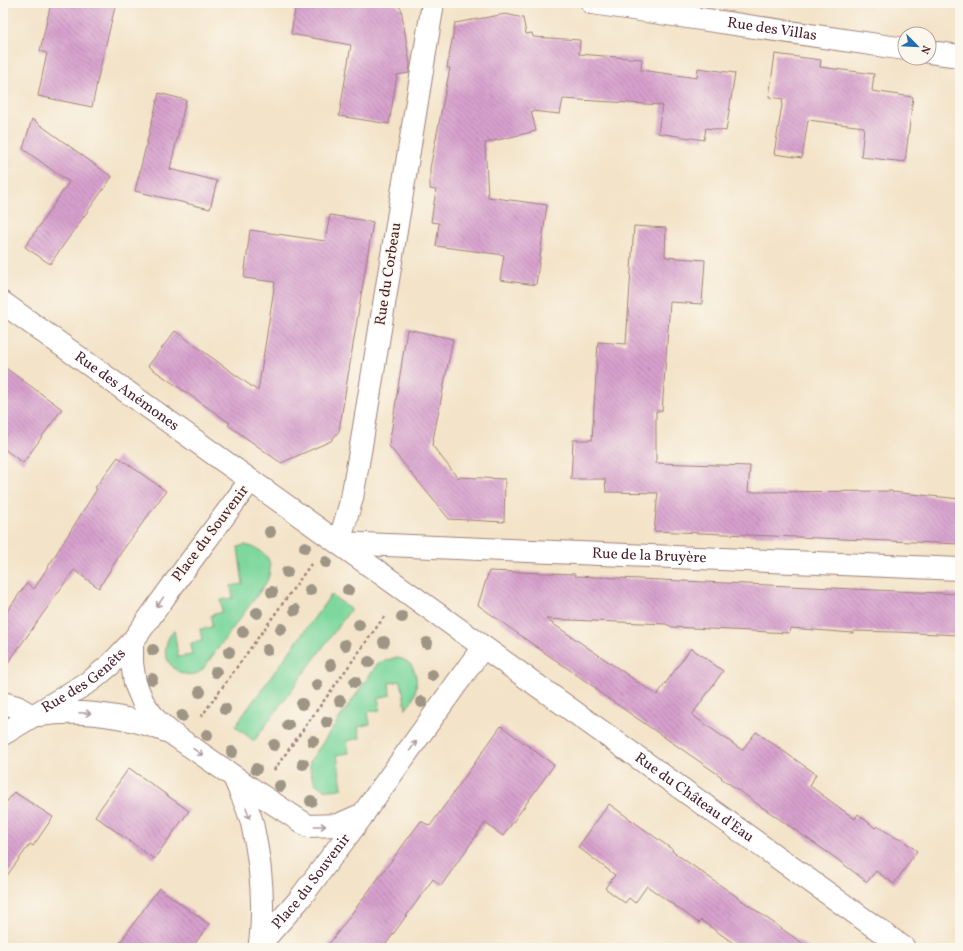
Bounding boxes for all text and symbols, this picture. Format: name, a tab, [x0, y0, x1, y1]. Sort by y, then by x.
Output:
street label: Rue des Villas	[726, 13, 818, 46]
north arrow	[897, 26, 937, 66]
text: N	[916, 43, 933, 56]
street label: Rue du Corbeau	[370, 221, 408, 327]
street label: Rue des Anémones	[70, 347, 183, 436]
street label: Place du Souvenir	[168, 481, 254, 587]
street label: Rue de la Bruyère	[592, 543, 707, 569]
one-way arrow	[156, 596, 164, 607]
street label: Rue des Genêts	[38, 644, 131, 719]
one-way arrow	[78, 709, 91, 716]
one-way arrow	[409, 740, 417, 751]
one-way arrow	[193, 748, 204, 756]
street label: Rue du Château d'Eau	[630, 748, 758, 848]
one-way arrow	[245, 807, 252, 819]
one-way arrow	[313, 822, 326, 830]
street label: Place du Souvenir	[267, 829, 356, 934]

